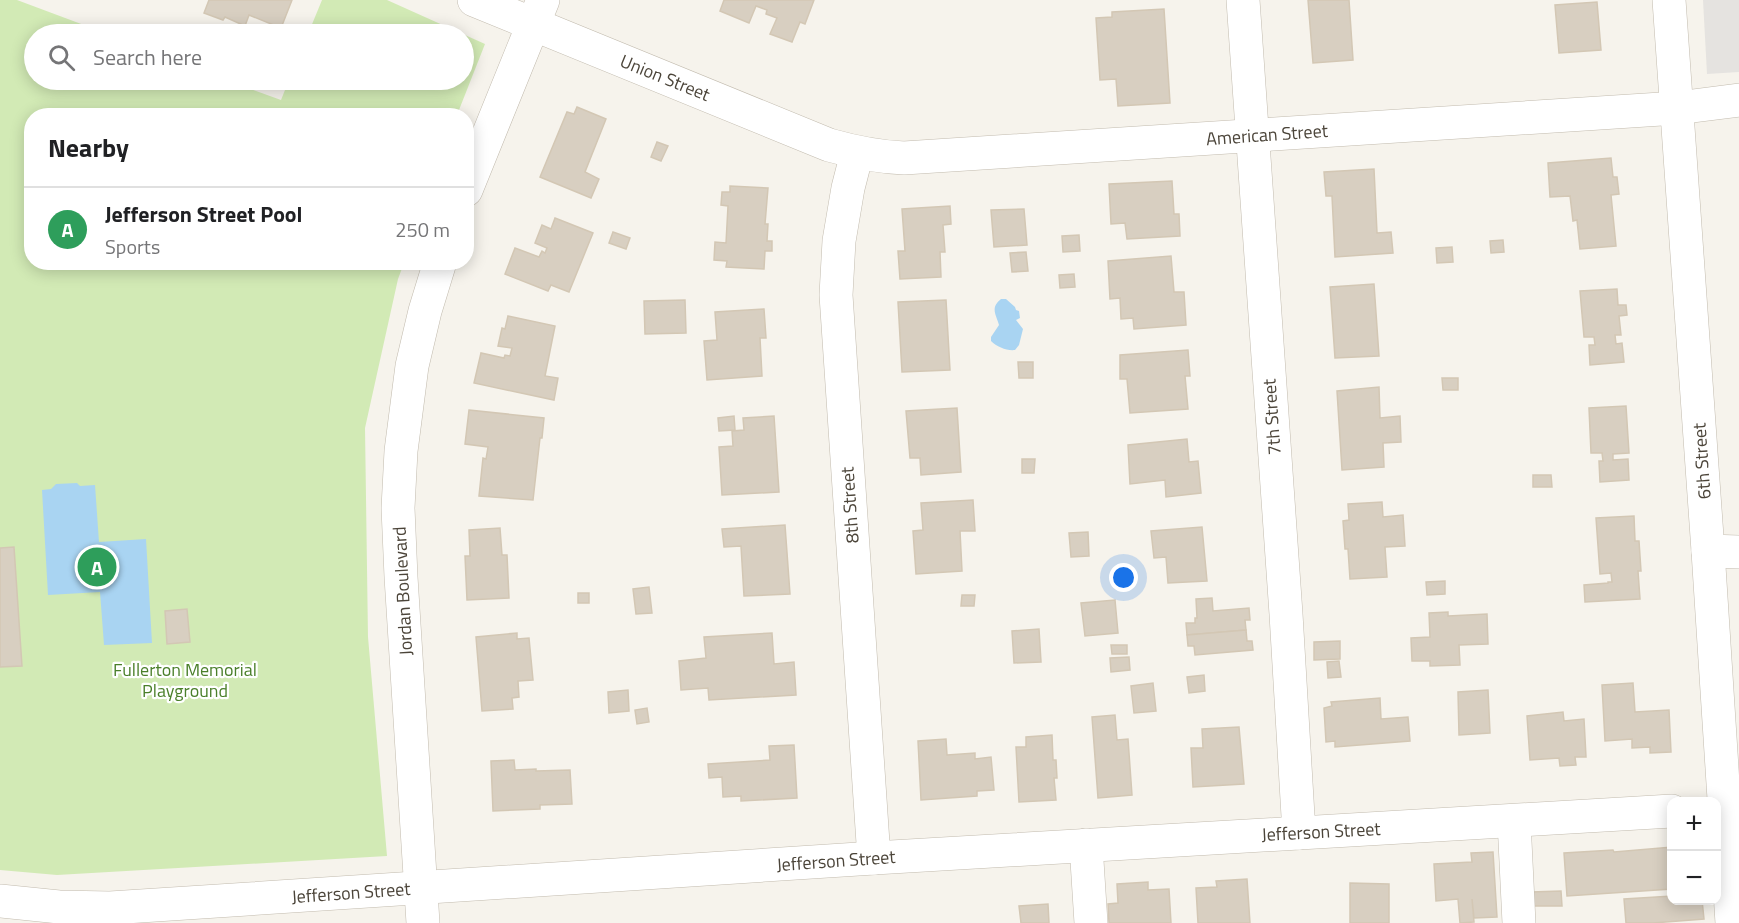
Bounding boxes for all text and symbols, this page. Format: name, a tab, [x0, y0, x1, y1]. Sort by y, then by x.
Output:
search box	[24, 24, 474, 90]
text: Search here	[93, 40, 202, 74]
icon: search	[45, 41, 78, 74]
street label: Union Street	[616, 47, 715, 108]
street label: American Street	[1205, 117, 1329, 152]
text: Nearby	[48, 128, 129, 167]
text: Jefferson Street Pool	[105, 197, 303, 231]
text: A	[61, 214, 74, 245]
text: 250 m	[395, 214, 450, 245]
text: Sports	[105, 231, 160, 262]
street label: 7th Street	[1255, 377, 1288, 456]
street label: 6th Street	[1685, 421, 1718, 500]
street label: 8th Street	[833, 465, 866, 544]
street label: Jordan Boulevard	[386, 526, 419, 656]
pin: A	[78, 544, 116, 590]
your location	[1109, 563, 1138, 592]
park label: Fullerton Memorial Playground	[113, 656, 257, 704]
map controls	[1667, 797, 1721, 905]
button: +	[1667, 797, 1721, 851]
street label: Jefferson Street	[1261, 815, 1382, 848]
street label: Jefferson Street	[776, 843, 897, 878]
button: −	[1667, 851, 1721, 905]
street label: Jefferson Street	[291, 875, 412, 910]

